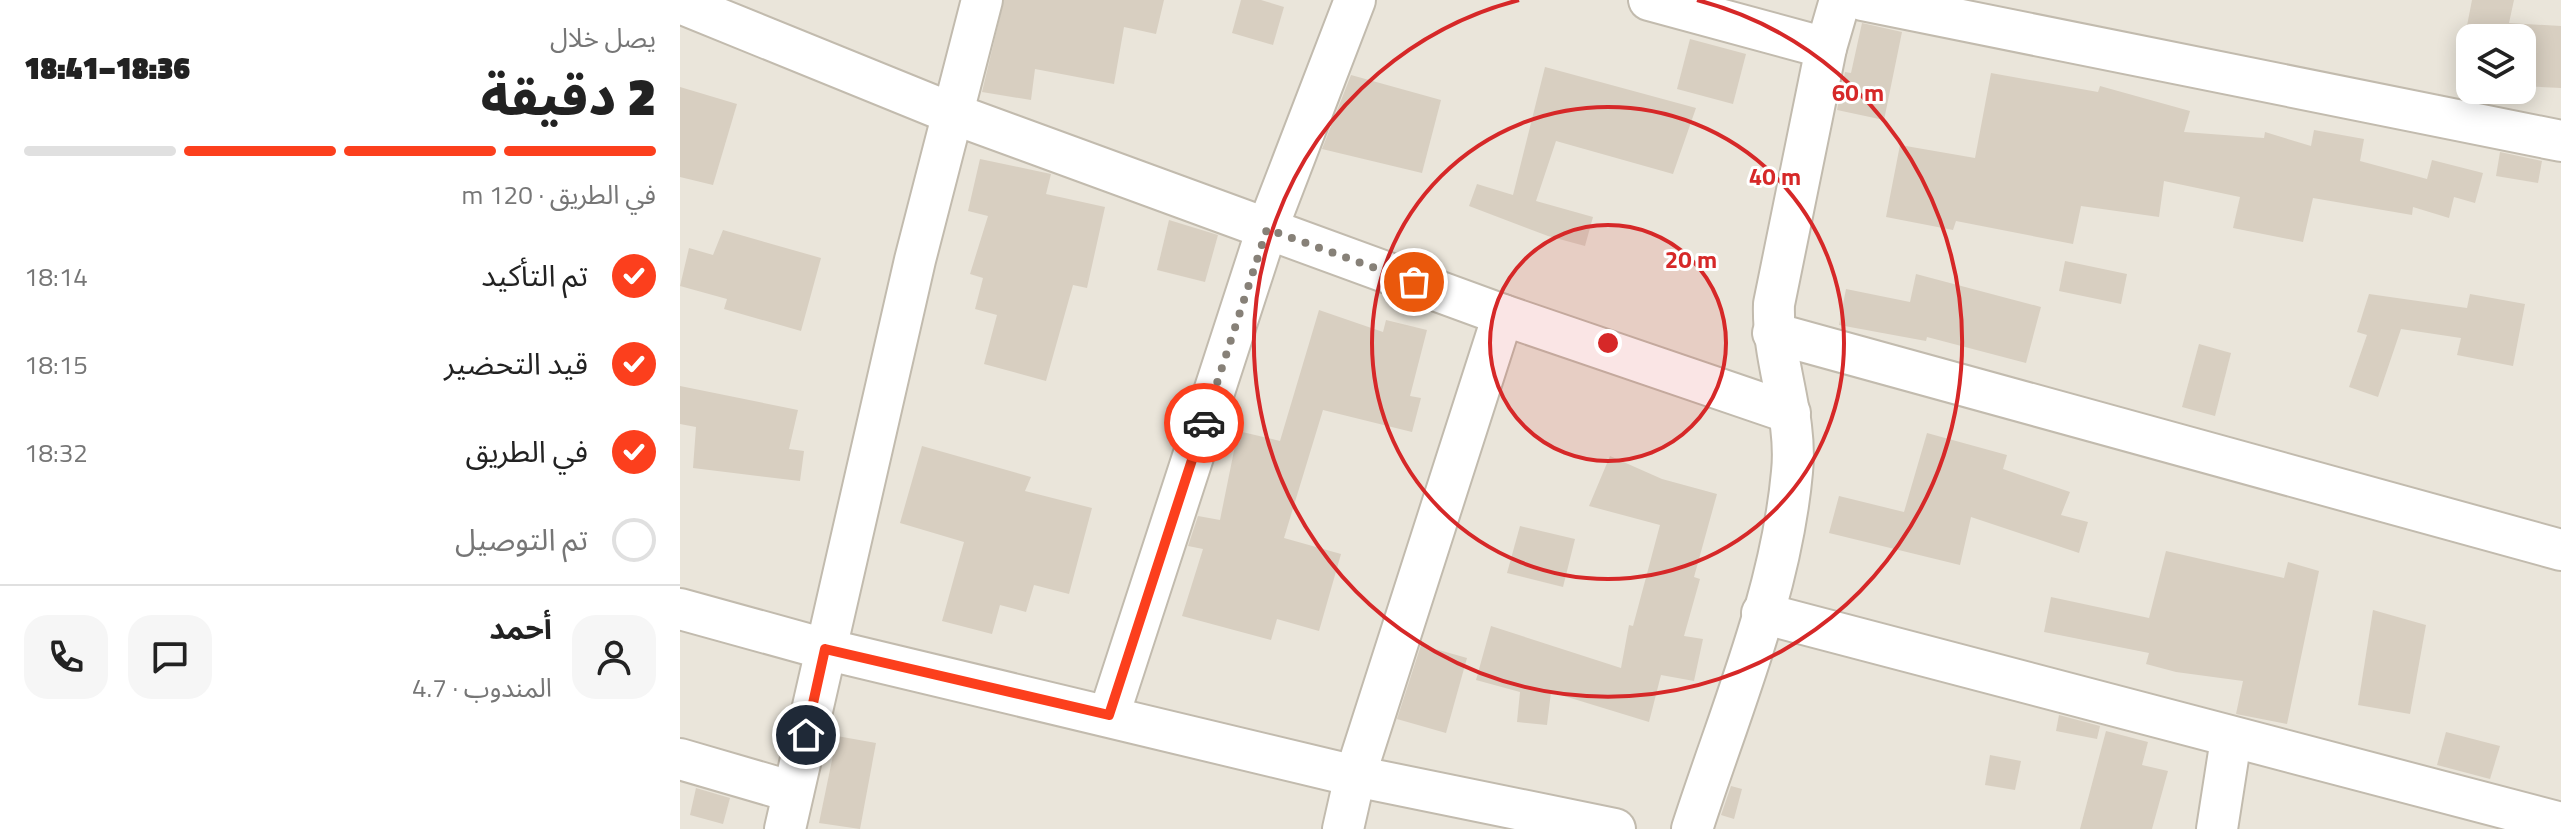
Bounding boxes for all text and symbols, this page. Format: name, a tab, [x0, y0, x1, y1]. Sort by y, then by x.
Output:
text: يصل خلال	[550, 18, 656, 57]
map controls	[2456, 24, 2536, 104]
button: layers	[2456, 24, 2536, 104]
text: 18:36–18:41	[24, 45, 190, 91]
text: 2 دقيقة	[480, 56, 656, 135]
text: 60 m	[1832, 74, 1884, 110]
text: 40 m	[1749, 158, 1801, 194]
text: في الطريق · 120 m	[462, 175, 656, 214]
text: 20 m	[1665, 241, 1717, 277]
pin	[1380, 248, 1448, 316]
text: تم التأكيد	[481, 252, 588, 298]
icon: check	[612, 254, 656, 298]
text: 18:14	[24, 257, 88, 296]
icon: bag	[1392, 260, 1436, 304]
centre of rings	[1594, 329, 1622, 357]
text: قيد التحضير	[444, 340, 588, 386]
icon: check	[612, 342, 656, 386]
text: 18:15	[24, 345, 88, 384]
courier	[1164, 383, 1244, 463]
icon: car	[1182, 401, 1226, 445]
text: في الطريق	[465, 428, 588, 474]
icon: check	[612, 430, 656, 474]
text: 18:32	[24, 433, 88, 472]
text: تم التوصيل	[455, 516, 588, 562]
text: أحمد	[489, 605, 552, 651]
button: phone	[24, 615, 108, 699]
button: chat	[128, 615, 212, 699]
button: person	[572, 615, 656, 699]
text: المندوب · 4.7	[412, 668, 552, 707]
pin	[772, 701, 840, 769]
icon: home	[784, 713, 828, 757]

